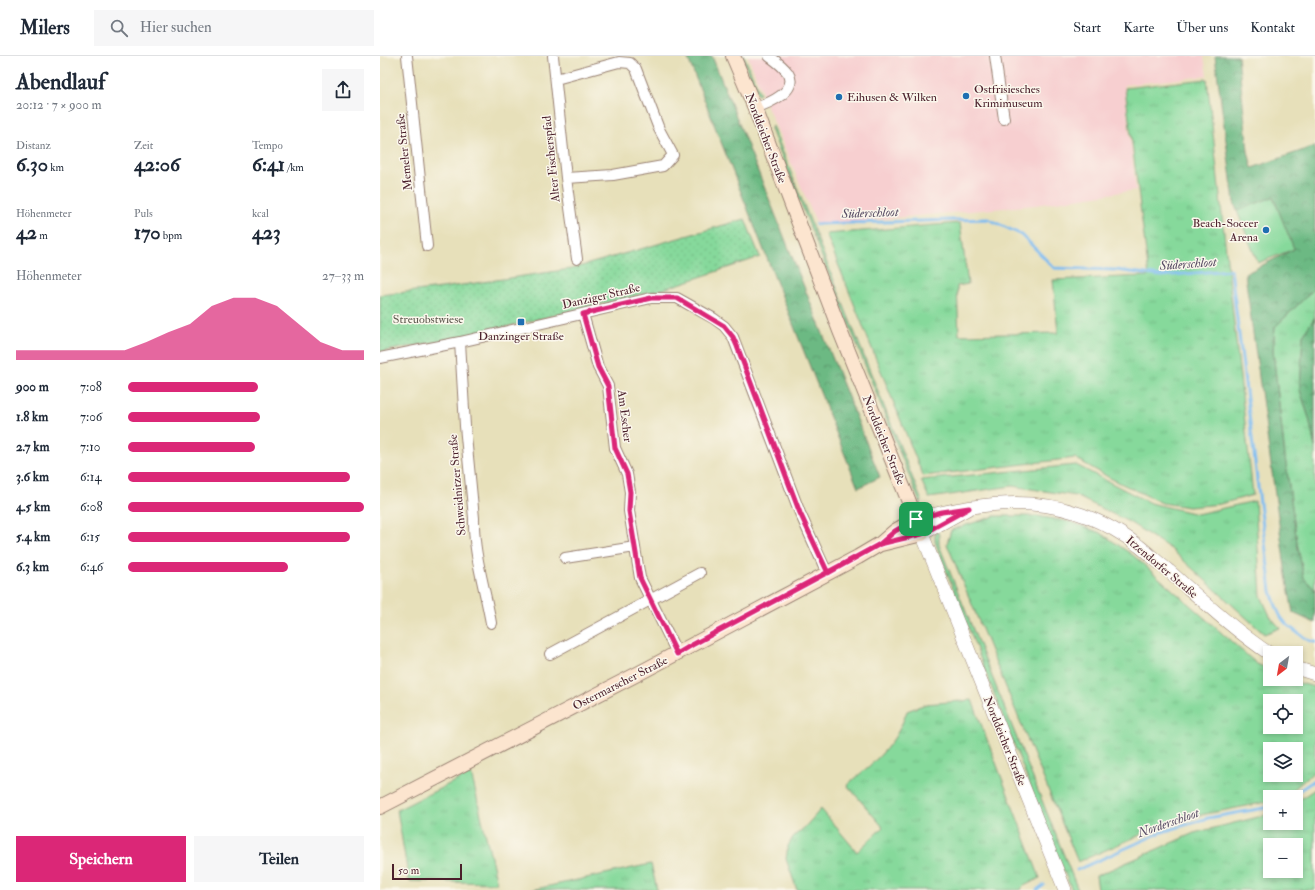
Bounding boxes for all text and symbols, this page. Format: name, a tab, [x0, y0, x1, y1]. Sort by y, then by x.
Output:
search box	[94, 10, 374, 46]
text: Milers	[20, 16, 70, 40]
icon: search	[108, 17, 130, 39]
text: Hier suchen	[140, 18, 212, 37]
text: Start	[1073, 19, 1101, 36]
text: Karte	[1123, 19, 1154, 36]
text: Über uns	[1176, 19, 1228, 36]
text: Kontakt	[1250, 19, 1295, 36]
text: Abendlauf	[16, 68, 105, 96]
button: share	[322, 69, 364, 111]
place label: Ostfrisiesches Krimimuseum	[974, 82, 1043, 111]
place label: Eihusen & Wilken	[847, 90, 937, 105]
street label: Norddeicher Straße	[741, 91, 790, 185]
marker: Ostfrisiesches Krimimuseum	[961, 91, 971, 101]
marker: Eihusen & Wilken	[834, 92, 844, 102]
text: 20:12 · 7 × 900 m	[16, 97, 102, 113]
street label: Memeler Straße	[393, 113, 416, 191]
street label: Alter Fischerspfad	[539, 115, 564, 204]
text: Distanz	[16, 139, 51, 152]
text: Zeit	[134, 139, 153, 152]
text: Tempo	[252, 139, 283, 152]
text: 6.30	[16, 152, 48, 177]
text: 42:06	[134, 152, 180, 177]
text: 6:41	[252, 152, 285, 177]
text: km	[48, 161, 64, 174]
text: /km	[285, 161, 304, 174]
water label: Süderschloot	[840, 204, 900, 222]
text: Höhenmeter	[16, 207, 72, 220]
text: Puls	[134, 207, 153, 220]
text: kcal	[252, 207, 269, 220]
place label: Beach-Soccer Arena	[1192, 216, 1259, 245]
text: 42	[16, 220, 37, 245]
text: 170	[134, 220, 161, 245]
text: 423	[252, 220, 281, 245]
marker: Beach-Soccer Arena	[1261, 225, 1271, 235]
text: m	[37, 229, 48, 242]
text: bpm	[161, 229, 182, 242]
water label: Süderschloot	[1158, 254, 1218, 274]
text: Höhenmeter	[16, 268, 82, 284]
text: 27–33 m	[322, 268, 364, 284]
street label: Danziger Straße	[561, 280, 641, 313]
park label: Streuobstwiese	[393, 312, 463, 327]
marker: Danzinger Straße	[516, 317, 526, 327]
place label: Danzinger Straße	[478, 329, 564, 344]
text: 900 m	[16, 379, 49, 395]
text: 7:08	[80, 379, 102, 395]
street label: Am Escher	[614, 388, 635, 444]
street label: Norddeicher Straße	[859, 393, 908, 487]
text: 1.8 km	[16, 409, 48, 425]
text: 7:06	[80, 409, 102, 425]
street label: Schweidnitzer Straße	[446, 434, 469, 536]
text: 2.7 km	[16, 439, 50, 455]
text: 7:10	[80, 439, 100, 455]
text: 3.6 km	[16, 469, 49, 485]
text: 6:14	[80, 469, 101, 485]
text: 4.5 km	[16, 499, 50, 515]
text: 6:08	[80, 499, 103, 515]
pin	[899, 502, 933, 536]
icon: arrive	[905, 508, 927, 530]
text: 5.4 km	[16, 529, 50, 545]
text: 6:15	[80, 529, 100, 545]
street label: Itzendorfer Straße	[1123, 533, 1201, 602]
text: 6.3 km	[16, 559, 49, 575]
text: 6:46	[80, 559, 103, 575]
north arrow	[1263, 646, 1303, 686]
map controls	[1263, 646, 1303, 878]
street label: Ostermarscher Straße	[570, 653, 670, 714]
street label: Norddeicher Straße	[980, 694, 1029, 788]
button: locate	[1263, 694, 1303, 734]
button: layers	[1263, 742, 1303, 782]
button: +	[1263, 790, 1303, 830]
water label: Norderschloot	[1135, 805, 1202, 841]
button: Speichern	[16, 836, 186, 882]
button: Teilen	[194, 836, 364, 882]
button: −	[1263, 838, 1303, 878]
scale bar	[392, 862, 462, 881]
text: 50 m	[398, 864, 419, 877]

